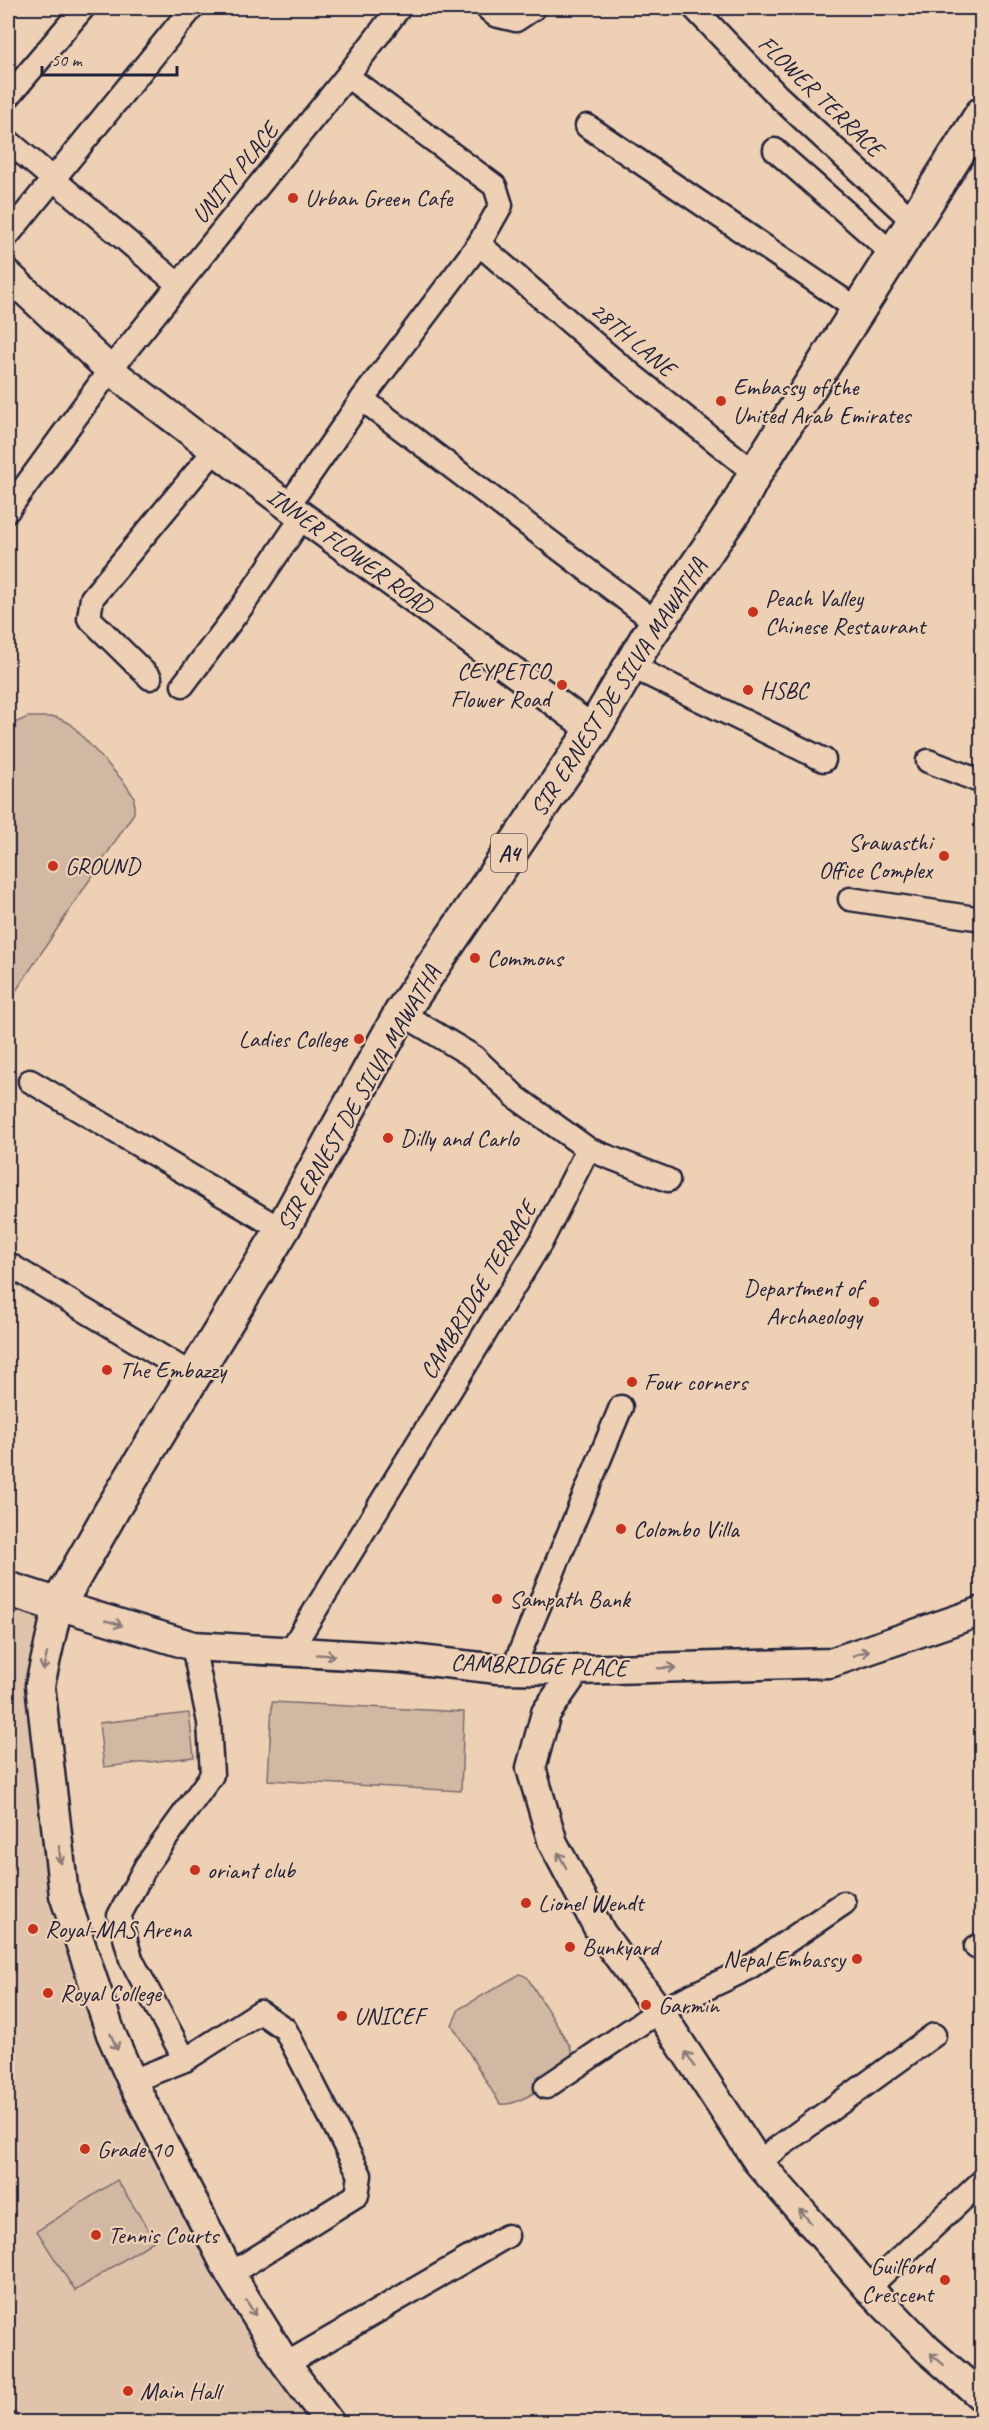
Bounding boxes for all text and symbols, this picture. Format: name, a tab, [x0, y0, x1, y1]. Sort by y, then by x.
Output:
street label: FLOWER TERRACE	[752, 29, 892, 165]
scale bar	[42, 39, 177, 77]
text: 50 m	[51, 49, 84, 71]
street label: UNITY PLACE	[185, 114, 287, 230]
place label: Urban Green Cafe	[305, 183, 455, 213]
marker: Urban Green Cafe	[286, 191, 300, 205]
street label: 28TH LANE	[584, 295, 684, 385]
place label: Embassy of the United Arab Emirates	[733, 372, 912, 430]
marker: Embassy of the United Arab Emirates	[714, 394, 728, 408]
street label: INNER FLOWER ROAD	[261, 481, 440, 622]
street label: SIR ERNEST DE SILVA MAWATHA	[523, 551, 713, 822]
place label: Peach Valley Chinese Restaurant	[765, 583, 927, 641]
marker: Peach Valley Chinese Restaurant	[746, 605, 760, 619]
place label: CEYPETCO Flower Road	[450, 656, 554, 714]
place label: HSBC	[760, 675, 811, 705]
marker: CEYPETCO Flower Road	[555, 678, 569, 692]
marker: HSBC	[741, 683, 755, 697]
place label: Srawasthi Office Complex	[819, 827, 936, 885]
road number: A4	[491, 834, 527, 872]
marker: Srawasthi Office Complex	[937, 849, 951, 863]
place label: GROUND	[65, 851, 142, 881]
marker: GROUND	[46, 859, 60, 873]
place label: Commons	[487, 943, 565, 973]
marker: Commons	[468, 951, 482, 965]
street label: SIR ERNEST DE SILVA MAWATHA	[269, 959, 447, 1236]
place label: Ladies College	[239, 1024, 349, 1054]
marker: Ladies College	[352, 1032, 366, 1046]
place label: Dilly and Carlo	[400, 1123, 520, 1153]
marker: Dilly and Carlo	[381, 1131, 395, 1145]
street label: CAMBRIDGE TERRACE	[413, 1193, 544, 1384]
place label: Department of Archaeology	[744, 1273, 867, 1331]
marker: Department of Archaeology	[867, 1295, 881, 1309]
place label: The Embazzy	[119, 1355, 228, 1385]
marker: The Embazzy	[100, 1363, 114, 1377]
place label: Four corners	[644, 1367, 749, 1397]
marker: Four corners	[625, 1375, 639, 1389]
place label: Colombo Villa	[633, 1514, 740, 1544]
marker: Colombo Villa	[614, 1522, 628, 1536]
place label: Sampath Bank	[509, 1584, 632, 1614]
marker: Sampath Bank	[490, 1592, 504, 1606]
one-way arrow	[104, 1618, 123, 1629]
one-way arrow	[851, 1646, 870, 1657]
street label: CAMBRIDGE PLACE	[450, 1647, 631, 1683]
one-way arrow	[316, 1649, 336, 1660]
one-way arrow	[39, 1652, 50, 1671]
one-way arrow	[657, 1662, 677, 1673]
one-way arrow	[55, 1845, 66, 1865]
one-way arrow	[556, 1852, 568, 1869]
place label: oriant club	[207, 1855, 296, 1885]
marker: oriant club	[188, 1863, 202, 1877]
place label: Lionel Wendt	[538, 1888, 645, 1918]
marker: Lionel Wendt	[519, 1896, 533, 1910]
place label: Royal-MAS Arena	[45, 1914, 192, 1944]
marker: Royal-MAS Arena	[26, 1922, 40, 1936]
place label: Bunkyard	[582, 1932, 662, 1962]
marker: Bunkyard	[563, 1940, 577, 1954]
place label: Nepal Embassy	[723, 1944, 847, 1974]
marker: Nepal Embassy	[850, 1952, 864, 1966]
place label: Royal College	[60, 1978, 163, 2008]
marker: Royal College	[41, 1986, 55, 2000]
place label: Garmin	[658, 1990, 720, 2020]
marker: Garmin	[639, 1998, 653, 2012]
place label: UNICEF	[354, 2001, 429, 2031]
marker: UNICEF	[335, 2009, 349, 2023]
one-way arrow	[109, 2032, 121, 2050]
one-way arrow	[684, 2051, 696, 2067]
place label: Grade 10	[97, 2134, 175, 2164]
marker: Grade 10	[78, 2142, 92, 2156]
one-way arrow	[798, 2209, 812, 2224]
place label: Tennis Courts	[108, 2220, 220, 2250]
marker: Tennis Courts	[89, 2228, 103, 2242]
place label: Guilford Crescent	[862, 2251, 937, 2309]
marker: Guilford Crescent	[938, 2273, 952, 2287]
one-way arrow	[246, 2299, 258, 2316]
one-way arrow	[930, 2352, 945, 2366]
place label: Main Hall	[140, 2376, 224, 2406]
marker: Main Hall	[121, 2384, 135, 2398]

